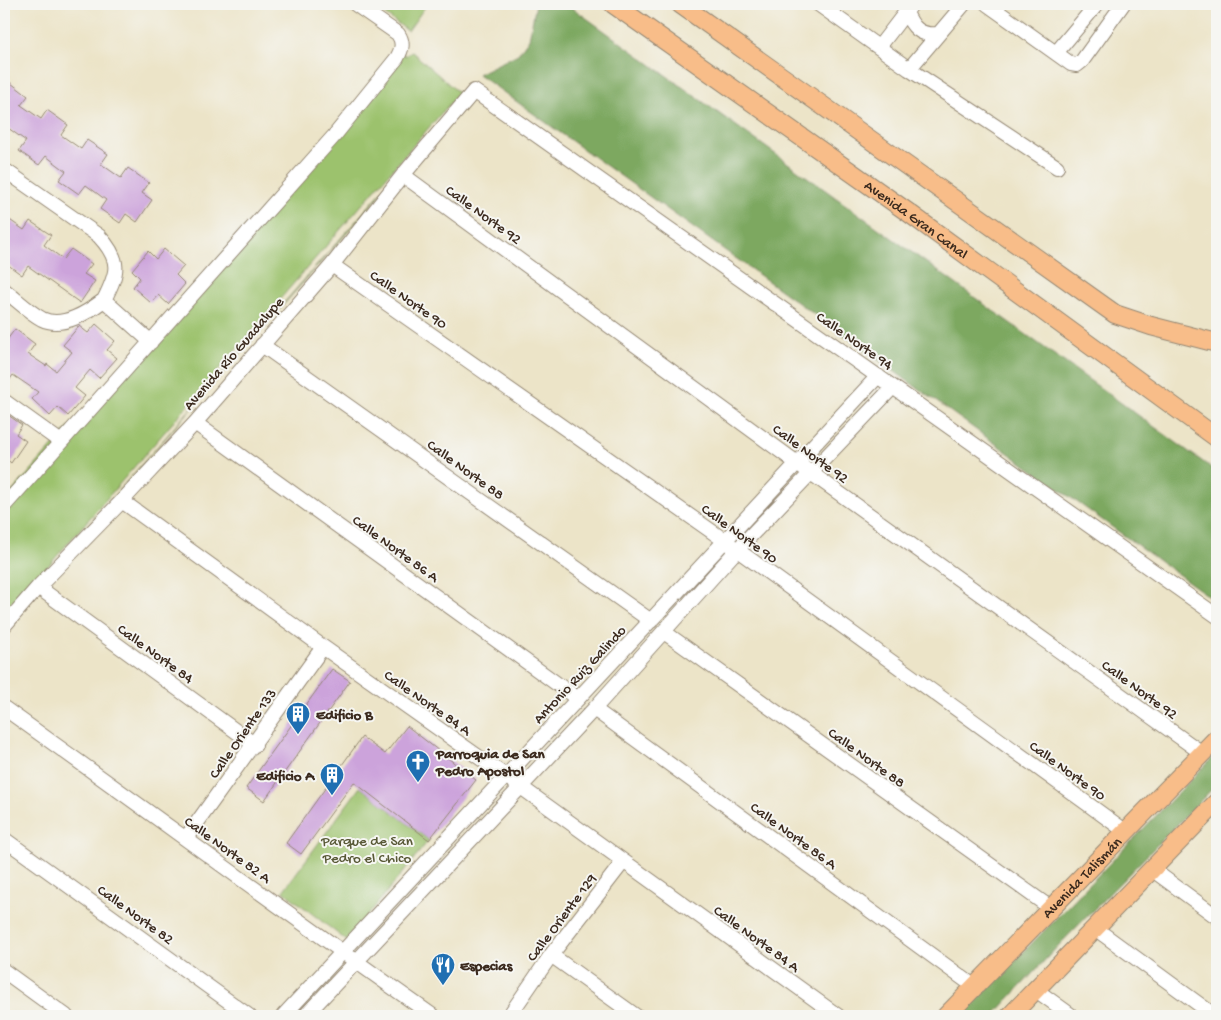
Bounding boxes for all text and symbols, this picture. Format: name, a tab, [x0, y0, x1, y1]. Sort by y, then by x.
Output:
street label: Avenida Gran Canal	[860, 177, 971, 264]
street label: Calle Norte 92	[441, 182, 524, 249]
street label: Calle Norte 90	[366, 267, 451, 334]
street label: Avenida Río Guadalupe	[180, 294, 289, 415]
street label: Calle Norte 94	[812, 309, 896, 375]
street label: Calle Norte 92	[768, 421, 851, 488]
street label: Calle Norte 88	[423, 437, 507, 505]
street label: Calle Norte 90	[697, 501, 781, 569]
street label: Calle Norte 86 A	[348, 512, 443, 588]
street label: Calle Norte 84	[113, 621, 197, 688]
street label: Antonio Ruiz Galindo	[530, 622, 631, 728]
street label: Calle Norte 92	[1097, 657, 1180, 724]
street label: Calle Norte 84 A	[380, 667, 475, 741]
street label: Calle Oriente 133	[206, 685, 281, 783]
building icon: Edificio B	[285, 701, 311, 735]
place label: Edificio B	[316, 707, 374, 725]
street label: Calle Norte 88	[824, 725, 908, 793]
street label: Calle Norte 90	[1025, 738, 1109, 806]
place label: Parroquia de San Pedro Apostol	[435, 746, 546, 781]
church icon: Parroquia de San Pedro Apostol	[405, 749, 431, 783]
building icon: Edificio A	[319, 762, 345, 796]
place label: Edificio A	[256, 768, 315, 786]
street label: Calle Norte 86 A	[746, 799, 841, 875]
street label: Calle Norte 82 A	[180, 813, 275, 889]
park label: Parque de San Pedro el Chico	[320, 833, 413, 868]
street label: Avenida Talismán	[1039, 834, 1127, 923]
street label: Calle Oriente 129	[524, 870, 602, 966]
street label: Calle Norte 82	[93, 882, 177, 949]
street label: Calle Norte 84 A	[709, 902, 803, 978]
restaurant icon: Especias	[430, 952, 456, 986]
place label: Especias	[460, 958, 514, 976]

